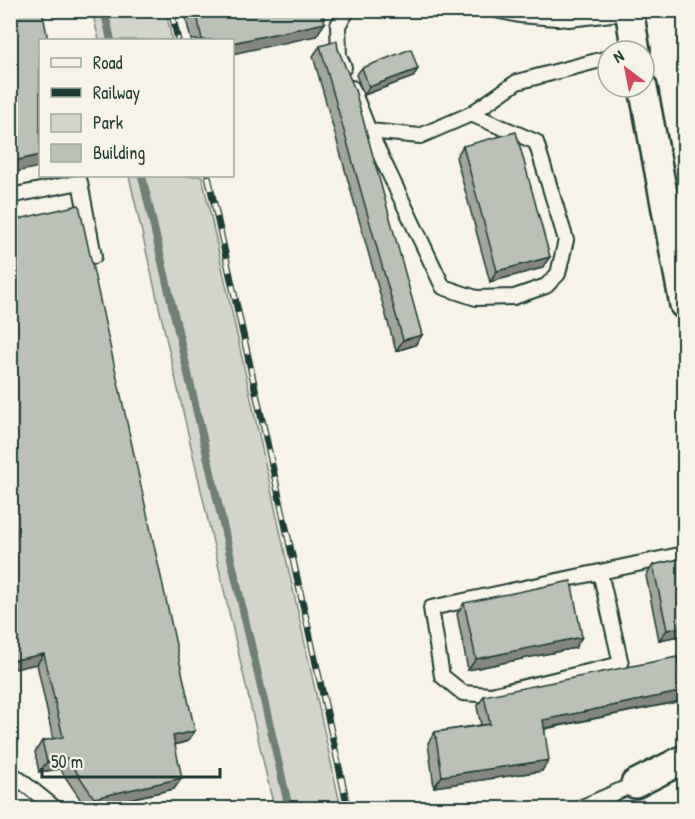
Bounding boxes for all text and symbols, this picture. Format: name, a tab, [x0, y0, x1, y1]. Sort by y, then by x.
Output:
legend	[39, 39, 234, 177]
north arrow	[596, 39, 656, 99]
text: N	[609, 44, 628, 68]
text: Road	[93, 50, 123, 75]
text: Railway	[93, 80, 140, 105]
text: Park	[93, 110, 124, 135]
text: Building	[93, 140, 145, 165]
scale bar	[42, 741, 220, 779]
text: 50 m	[51, 749, 83, 774]

